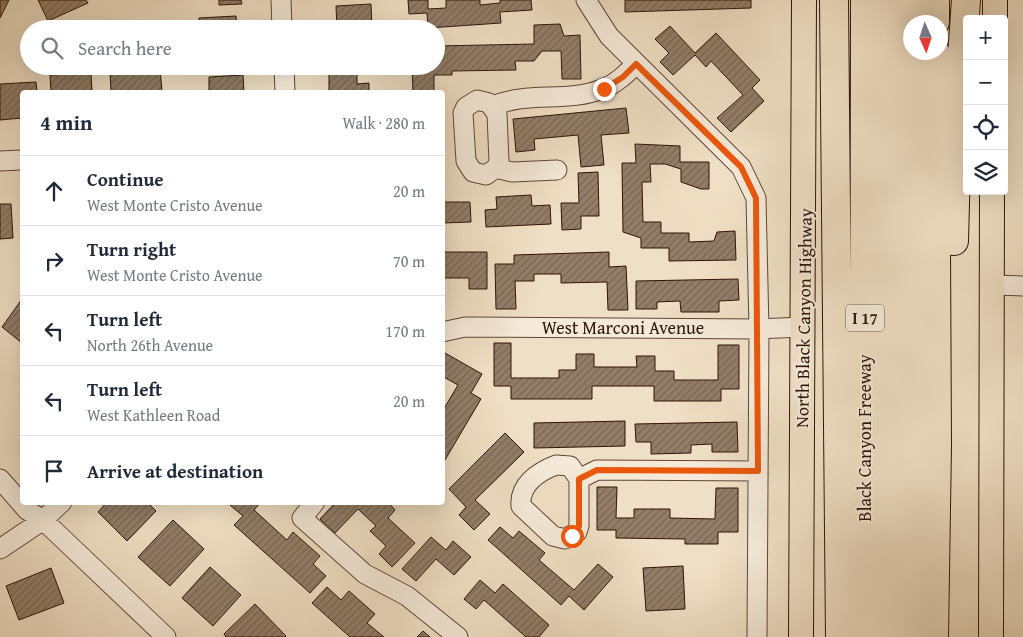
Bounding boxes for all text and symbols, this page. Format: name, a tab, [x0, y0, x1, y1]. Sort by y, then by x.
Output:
north arrow	[903, 15, 948, 60]
map controls	[963, 15, 1008, 195]
button: +	[963, 15, 1008, 60]
search box	[20, 20, 445, 75]
icon: search	[38, 34, 66, 62]
text: Search here	[78, 34, 172, 62]
button: −	[963, 60, 1008, 105]
route end	[593, 78, 616, 101]
button: locate	[963, 105, 1008, 150]
text: 4 min	[40, 107, 92, 138]
text: Walk · 280 m	[342, 111, 425, 135]
button: layers	[963, 150, 1008, 195]
text: Continue	[87, 165, 164, 193]
icon: ahead	[40, 177, 68, 205]
text: 20 m	[393, 179, 425, 203]
text: West Monte Cristo Avenue	[87, 193, 263, 217]
street label: North Black Canyon Highway	[788, 208, 819, 428]
text: Turn right	[87, 235, 176, 263]
icon: right	[40, 247, 68, 275]
text: 70 m	[393, 249, 425, 273]
text: West Monte Cristo Avenue	[87, 263, 263, 287]
road number: I 17	[846, 304, 884, 332]
text: Turn left	[87, 305, 162, 333]
street label: West Marconi Avenue	[542, 314, 704, 341]
icon: left	[40, 317, 68, 345]
text: 170 m	[385, 319, 425, 343]
text: North 26th Avenue	[87, 333, 213, 357]
street label: Black Canyon Freeway	[851, 354, 878, 522]
text: Turn left	[87, 375, 162, 403]
icon: left	[40, 387, 68, 415]
text: 20 m	[393, 389, 425, 413]
text: West Kathleen Road	[87, 403, 220, 427]
icon: arrive	[40, 457, 68, 485]
text: Arrive at destination	[87, 457, 263, 485]
route start	[561, 525, 584, 548]

